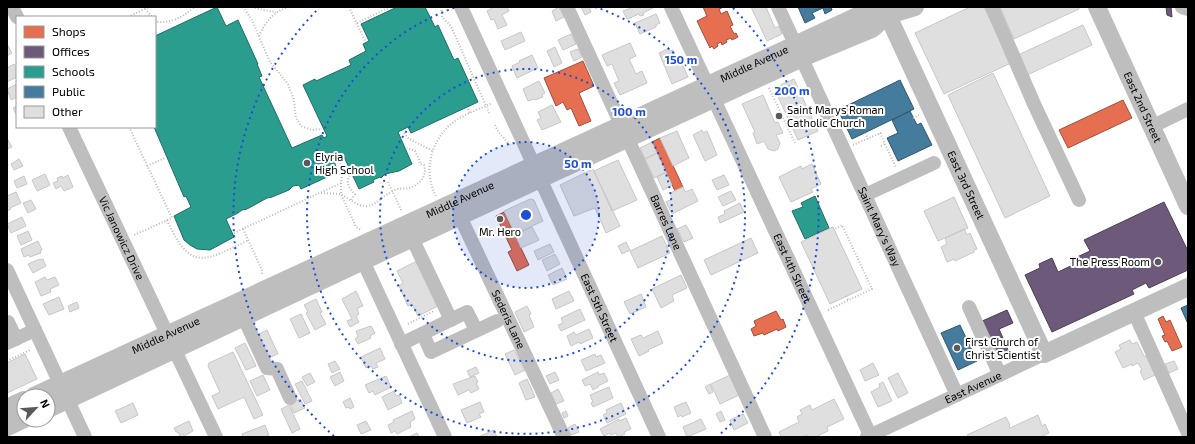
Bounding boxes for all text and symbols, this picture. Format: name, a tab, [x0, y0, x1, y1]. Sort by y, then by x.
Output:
legend	[16, 16, 156, 128]
text: Shops	[52, 24, 86, 38]
street label: Middle Avenue	[718, 42, 790, 85]
text: Offices	[52, 44, 89, 58]
text: 150 m	[665, 52, 697, 66]
text: Schools	[52, 64, 95, 78]
street label: East 2nd Street	[1121, 69, 1165, 144]
text: 200 m	[774, 83, 810, 97]
text: Public	[52, 84, 85, 98]
place label: Saint Marys Roman Catholic Church	[787, 103, 884, 129]
text: Other	[52, 104, 83, 118]
text: 100 m	[612, 104, 646, 118]
marker: Saint Marys Roman Catholic Church	[774, 111, 784, 121]
street label: East 3rd Street	[945, 148, 988, 221]
place label: Elyria High School	[315, 150, 374, 176]
text: 50 m	[564, 156, 592, 170]
marker: Elyria High School	[302, 158, 312, 168]
street label: Middle Avenue	[424, 178, 496, 220]
street label: Saint Mary's Way	[856, 185, 904, 269]
street label: Barres Lane	[648, 192, 685, 252]
street label: Vic Janowicz Drive	[97, 194, 148, 282]
centre of rings	[519, 208, 533, 222]
marker: Mr. Hero	[495, 214, 505, 224]
place label: Mr. Hero	[479, 225, 521, 238]
street label: East 4th Street	[771, 231, 815, 305]
place label: The Press Room	[1070, 255, 1150, 268]
marker: The Press Room	[1153, 257, 1163, 267]
street label: East 5th Street	[579, 271, 621, 344]
street label: Sederis Lane	[489, 288, 528, 351]
street label: Middle Avenue	[129, 313, 202, 356]
place label: First Church of Christ Scientist	[965, 335, 1040, 361]
marker: First Church of Christ Scientist	[952, 343, 962, 353]
street label: East Avenue	[942, 368, 1003, 406]
north arrow	[16, 388, 56, 428]
text: N	[38, 397, 53, 410]

